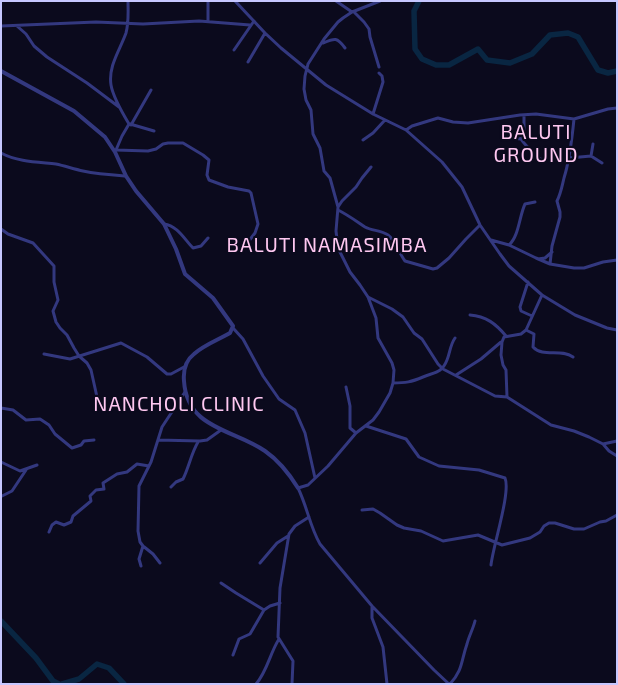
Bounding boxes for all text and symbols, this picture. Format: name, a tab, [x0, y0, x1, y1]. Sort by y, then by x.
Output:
district label: BALUTI GROUND	[493, 120, 579, 167]
district label: BALUTI NAMASIMBA	[225, 233, 429, 257]
district label: NANCHOLI CLINIC	[91, 392, 267, 416]

